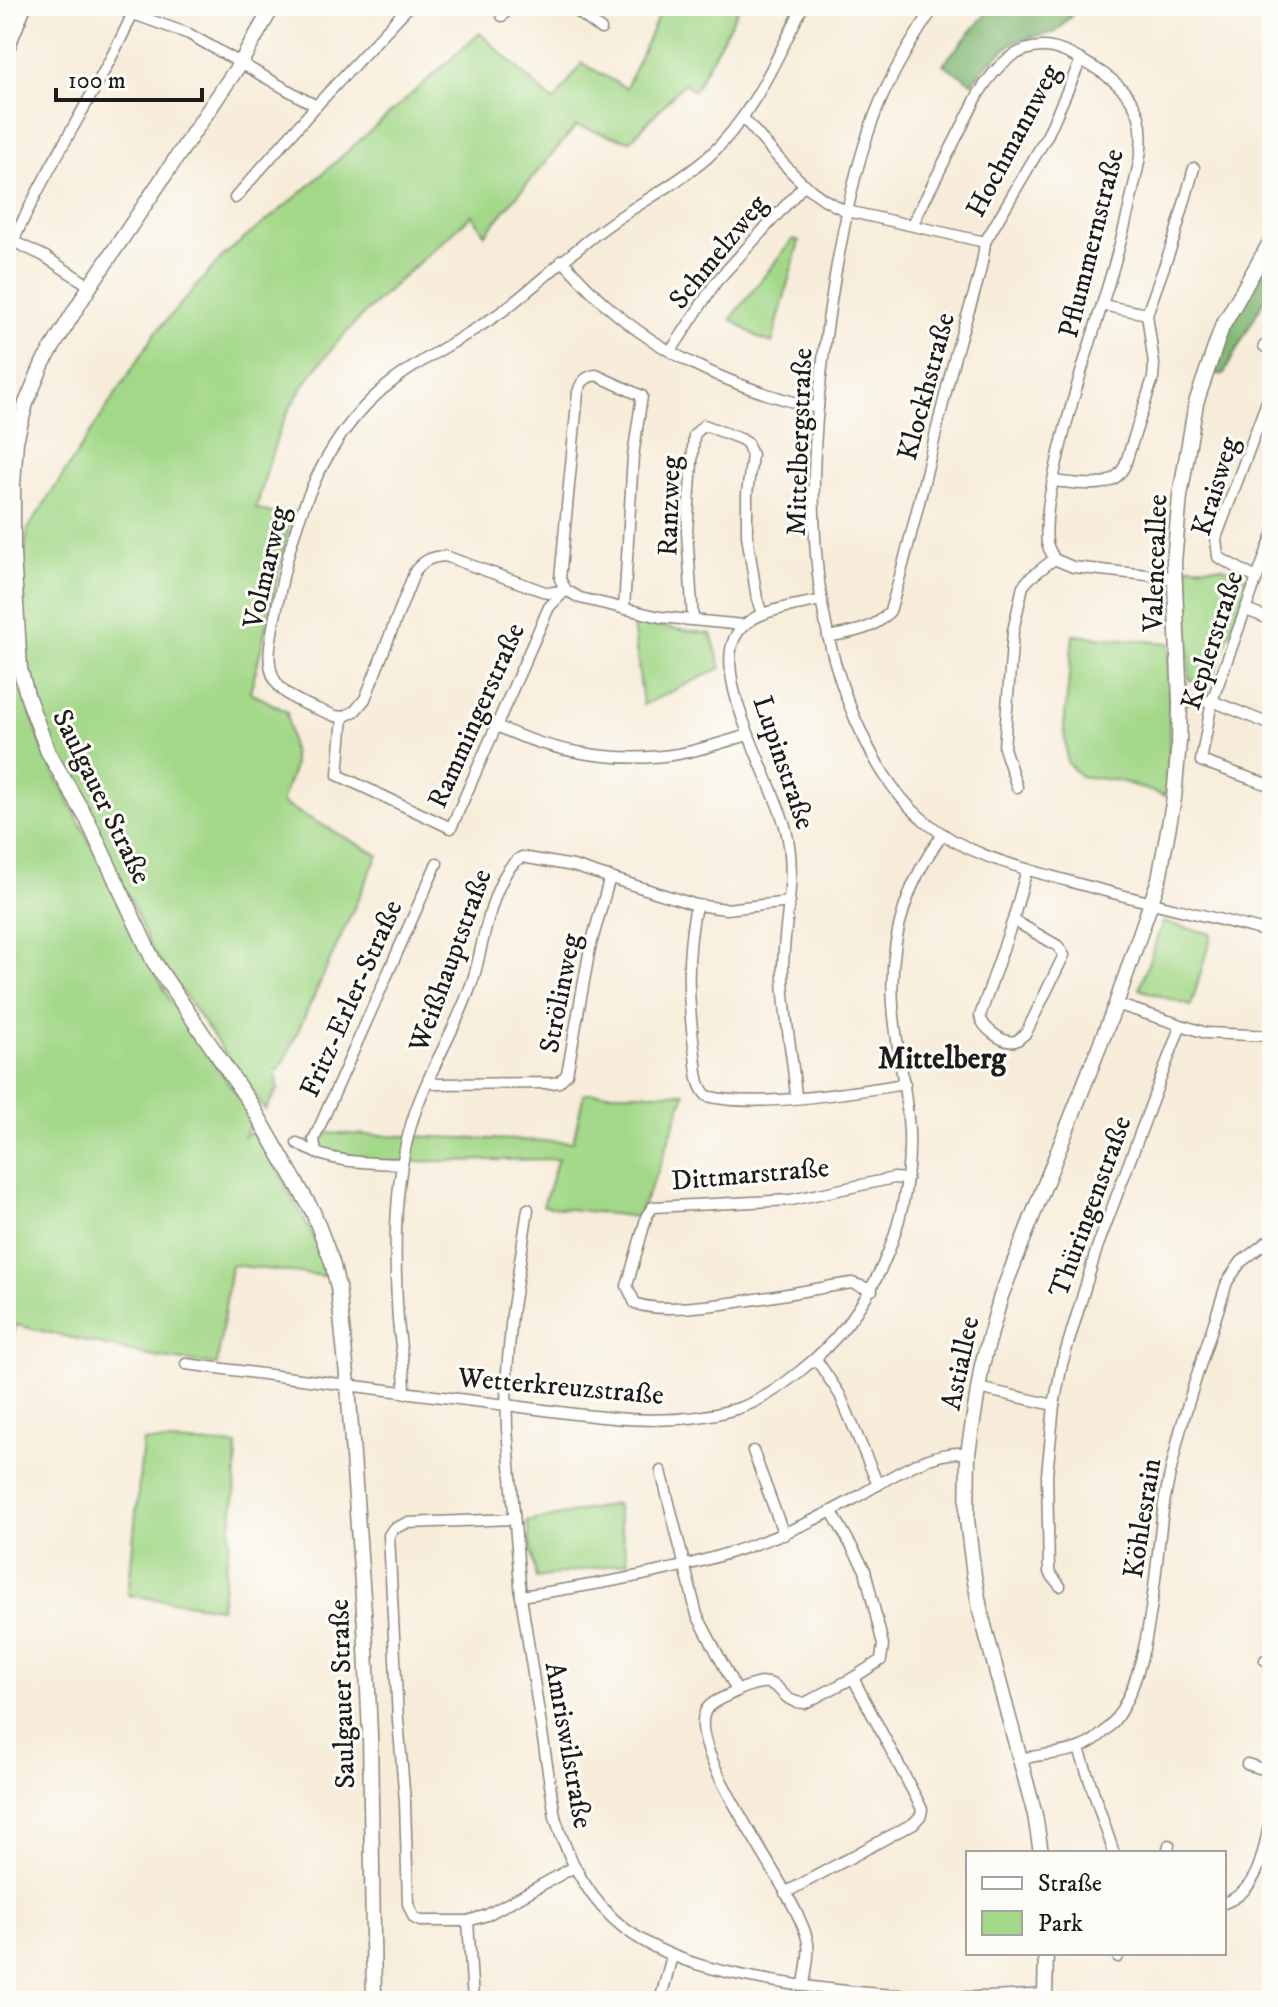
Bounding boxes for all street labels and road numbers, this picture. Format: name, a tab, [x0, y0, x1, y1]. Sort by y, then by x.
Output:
street label: Hochmannweg	[958, 58, 1069, 223]
street label: Pflummernstraße	[1051, 145, 1132, 341]
street label: Schmelzweg	[661, 187, 775, 316]
street label: Klockhstraße	[890, 309, 963, 464]
street label: Mittelbergstraße	[779, 347, 820, 537]
street label: Kraisweg	[1184, 432, 1247, 540]
street label: Ranzweg	[650, 455, 689, 557]
street label: Valenceallee	[1136, 494, 1175, 634]
street label: Volmarweg	[235, 502, 298, 633]
street label: Keplerstraße	[1173, 566, 1251, 715]
street label: Rammingerstraße	[420, 617, 533, 814]
street label: Lupinstraße	[744, 691, 823, 834]
street label: Saulgauer Straße	[44, 704, 159, 890]
street label: Weißhauptstraße	[401, 864, 500, 1058]
street label: Fritz-Erler-Straße	[292, 895, 410, 1103]
street label: Strölinweg	[532, 930, 589, 1056]
street label: Thüringenstraße	[1041, 1111, 1139, 1302]
street label: Dittmarstraße	[670, 1150, 831, 1199]
street label: Astiallee	[933, 1313, 987, 1413]
street label: Wetterkreuzstraße	[456, 1360, 665, 1413]
street label: Köhlesrain	[1116, 1455, 1169, 1581]
street label: Saulgauer Straße	[322, 1598, 363, 1790]
street label: Amriswilstraße	[537, 1659, 600, 1831]

